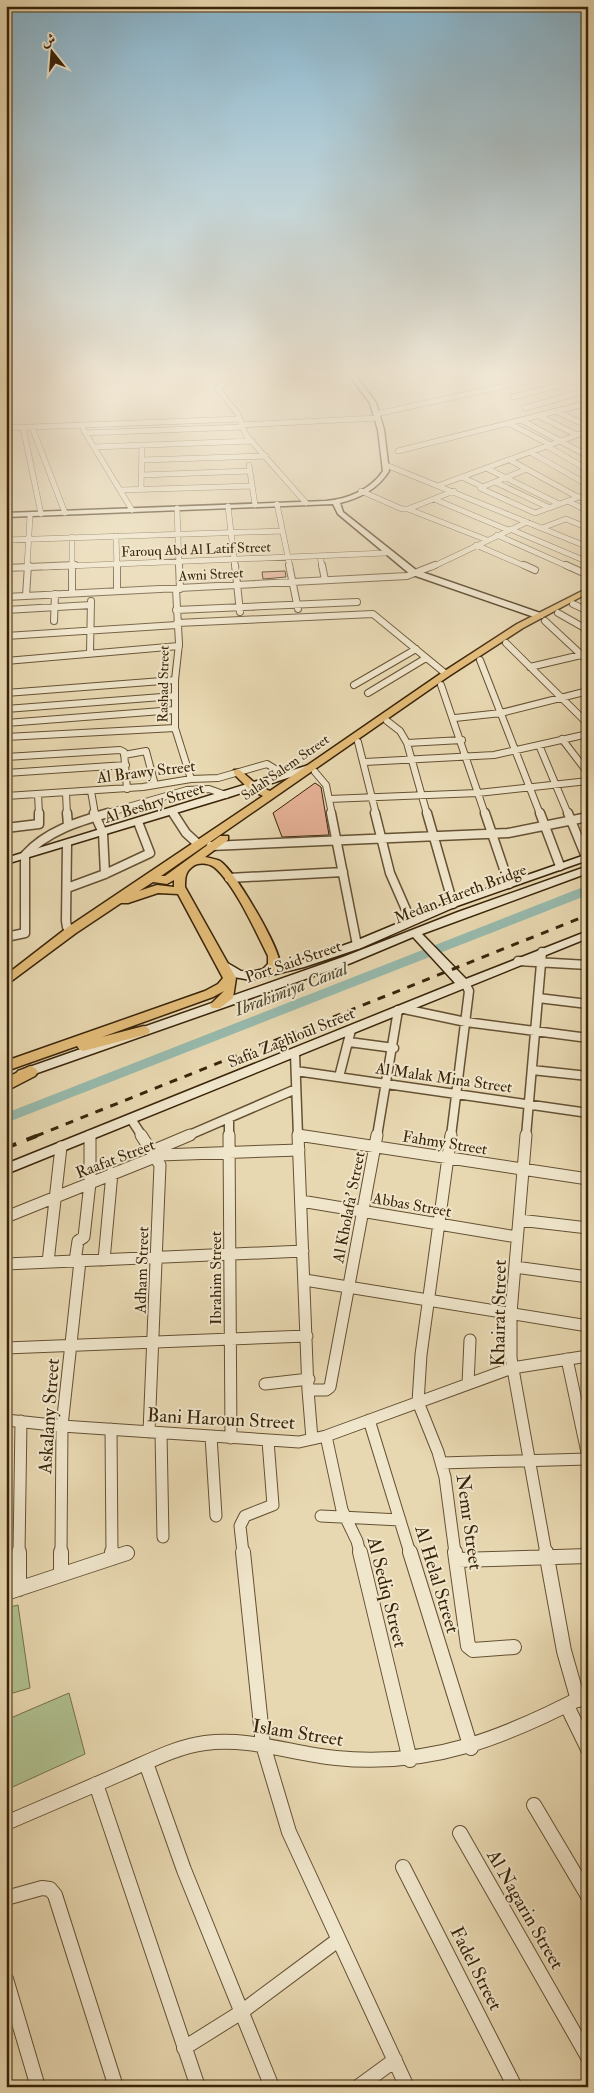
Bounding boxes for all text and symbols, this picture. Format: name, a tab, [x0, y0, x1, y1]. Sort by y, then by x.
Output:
north arrow	[28, 28, 78, 78]
text: ش	[39, 30, 58, 50]
street label: Farouq Abd Al Latif Street	[121, 538, 272, 561]
street label: Awni Street	[177, 564, 244, 585]
street label: Rashad Street	[154, 645, 173, 723]
street label: Salah Salem Street	[238, 730, 333, 804]
street label: Al Brawy Street	[95, 756, 197, 788]
street label: Al Beshry Street	[101, 778, 207, 828]
street label: Medan Hareth Bridge	[391, 859, 530, 928]
street label: Port Said Street	[243, 936, 344, 988]
water label: Ibrahimiya Canal	[231, 957, 352, 1022]
street label: Safia Zaghloul Street	[225, 1003, 358, 1073]
street label: Al Malak Mina Street	[373, 1058, 513, 1097]
street label: Fahmy Street	[401, 1126, 489, 1160]
street label: Raafat Street	[73, 1135, 158, 1183]
street label: Al Kholafa' Street	[328, 1150, 370, 1266]
street label: Abbas Street	[370, 1188, 453, 1222]
street label: Adham Street	[130, 1226, 154, 1315]
street label: Ibrahim Street	[206, 1231, 226, 1325]
street label: Khairat Street	[486, 1259, 512, 1367]
street label: Askalany Street	[33, 1357, 65, 1476]
street label: Bani Haroun Street	[146, 1403, 296, 1435]
street label: Nemr Street	[450, 1473, 488, 1571]
street label: Al Helal Street	[409, 1521, 465, 1636]
street label: Al Sediq Street	[361, 1533, 412, 1650]
street label: Islam Street	[251, 1714, 345, 1752]
street label: Al Nagarin Street	[481, 1845, 569, 1974]
street label: Fadel Street	[445, 1922, 507, 2015]

